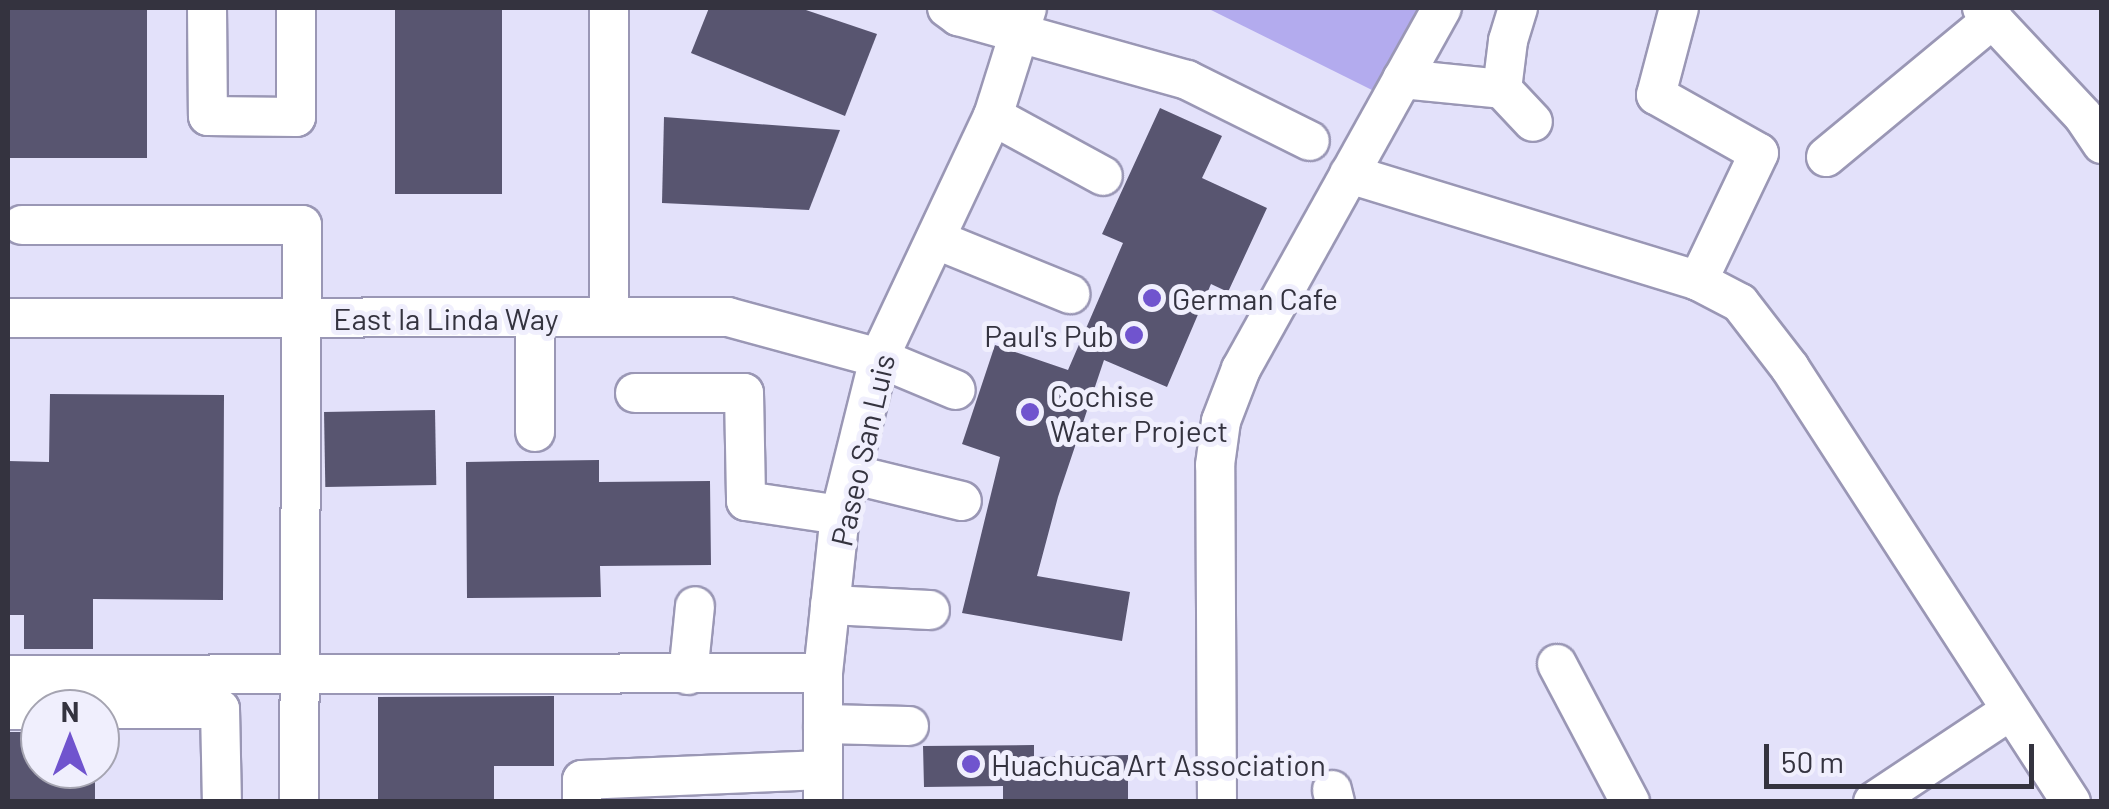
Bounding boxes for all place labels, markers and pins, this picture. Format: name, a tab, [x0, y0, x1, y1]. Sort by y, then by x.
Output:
place label: German Cafe	[1172, 280, 1338, 316]
marker: German Cafe	[1141, 287, 1163, 309]
place label: Paul's Pub	[984, 317, 1114, 353]
marker: Paul's Pub	[1123, 324, 1145, 346]
place label: Cochise Water Project	[1050, 377, 1228, 448]
marker: Cochise Water Project	[1019, 401, 1041, 423]
place label: Huachuca Art Association	[991, 746, 1326, 782]
marker: Huachuca Art Association	[960, 753, 982, 775]

